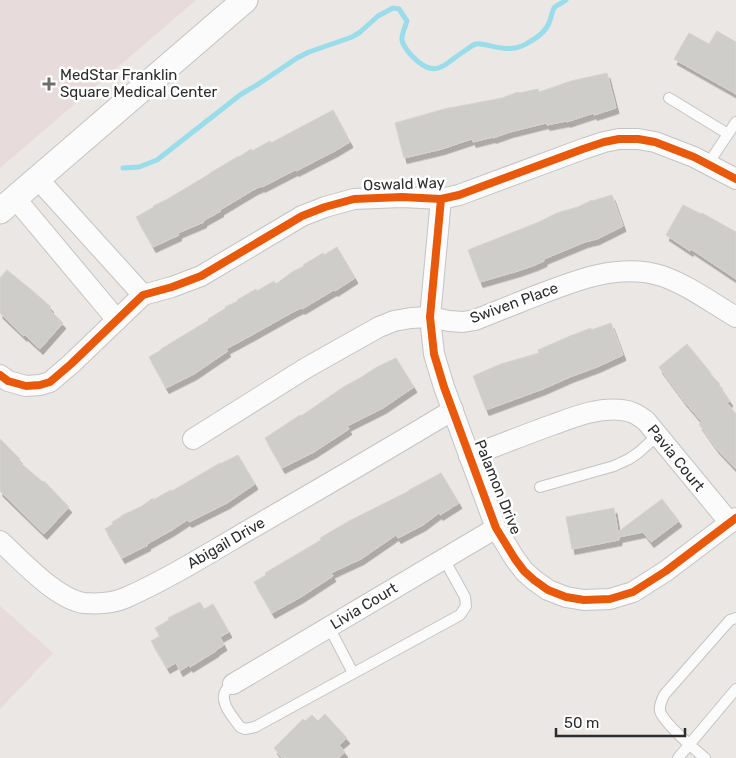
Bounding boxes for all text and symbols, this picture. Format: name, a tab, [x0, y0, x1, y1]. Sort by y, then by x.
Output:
place label: MedStar Franklin Square Medical Center	[60, 66, 218, 101]
marker: MedStar Franklin Square Medical Center	[42, 77, 56, 91]
street label: Oswald Way	[363, 174, 445, 194]
street label: Swiven Place	[467, 279, 561, 327]
street label: Pavia Court	[644, 421, 708, 495]
street label: Palamon Drive	[471, 437, 525, 537]
street label: Abigail Drive	[184, 513, 268, 573]
street label: Livia Court	[327, 579, 401, 633]
scale bar	[556, 706, 685, 738]
text: 50 m	[564, 714, 599, 732]

